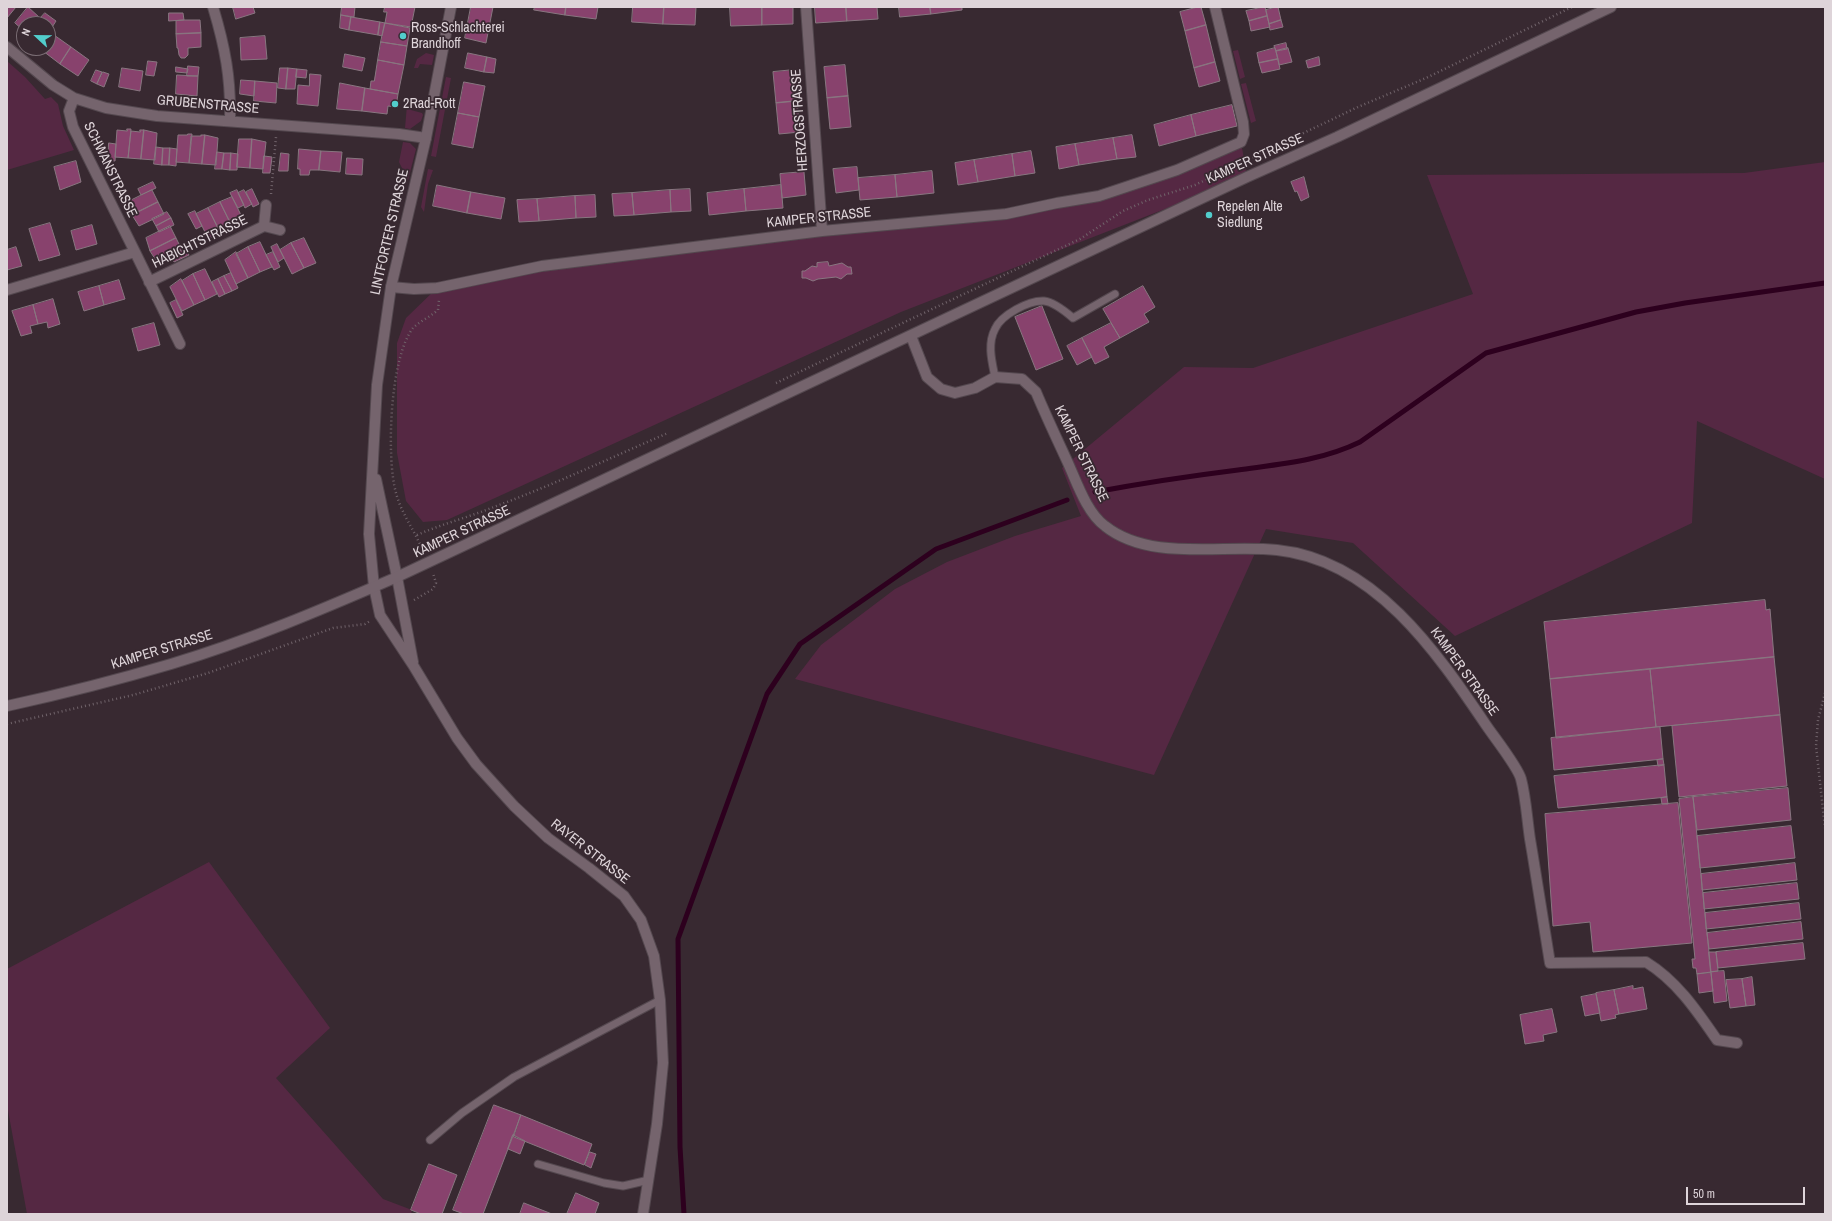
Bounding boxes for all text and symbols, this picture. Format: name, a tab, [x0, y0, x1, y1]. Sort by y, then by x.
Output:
north arrow	[16, 16, 56, 56]
place label: Ross-Schlachterei Brandhoff	[411, 20, 505, 52]
text: N	[18, 26, 34, 38]
marker: Ross-Schlachterei Brandhoff	[398, 31, 408, 41]
street label: HERZOGSTRASSE	[788, 68, 812, 172]
street label: GRUBENSTRASSE	[156, 92, 260, 118]
place label: 2Rad-Rott	[403, 96, 455, 112]
marker: 2Rad-Rott	[390, 99, 400, 109]
street label: SCHWANSTRASSE	[80, 119, 140, 221]
street label: KAMPER STRASSE	[1204, 130, 1306, 188]
street label: LINTFORTER STRASSE	[367, 167, 413, 297]
place label: Repelen Alte Siedlung	[1217, 199, 1283, 232]
street label: KAMPER STRASSE	[766, 204, 872, 232]
marker: Repelen Alte Siedlung	[1204, 210, 1214, 220]
street label: HABICHTSTRASSE	[150, 212, 250, 272]
street label: KAMPER STRASSE	[1050, 403, 1112, 505]
street label: KAMPER STRASSE	[411, 502, 513, 562]
street label: KAMPER STRASSE	[1426, 624, 1502, 720]
street label: KAMPER STRASSE	[109, 627, 215, 673]
street label: RAYER STRASSE	[547, 816, 633, 888]
scale bar	[1688, 1179, 1807, 1205]
text: 50 m	[1693, 1186, 1715, 1202]

